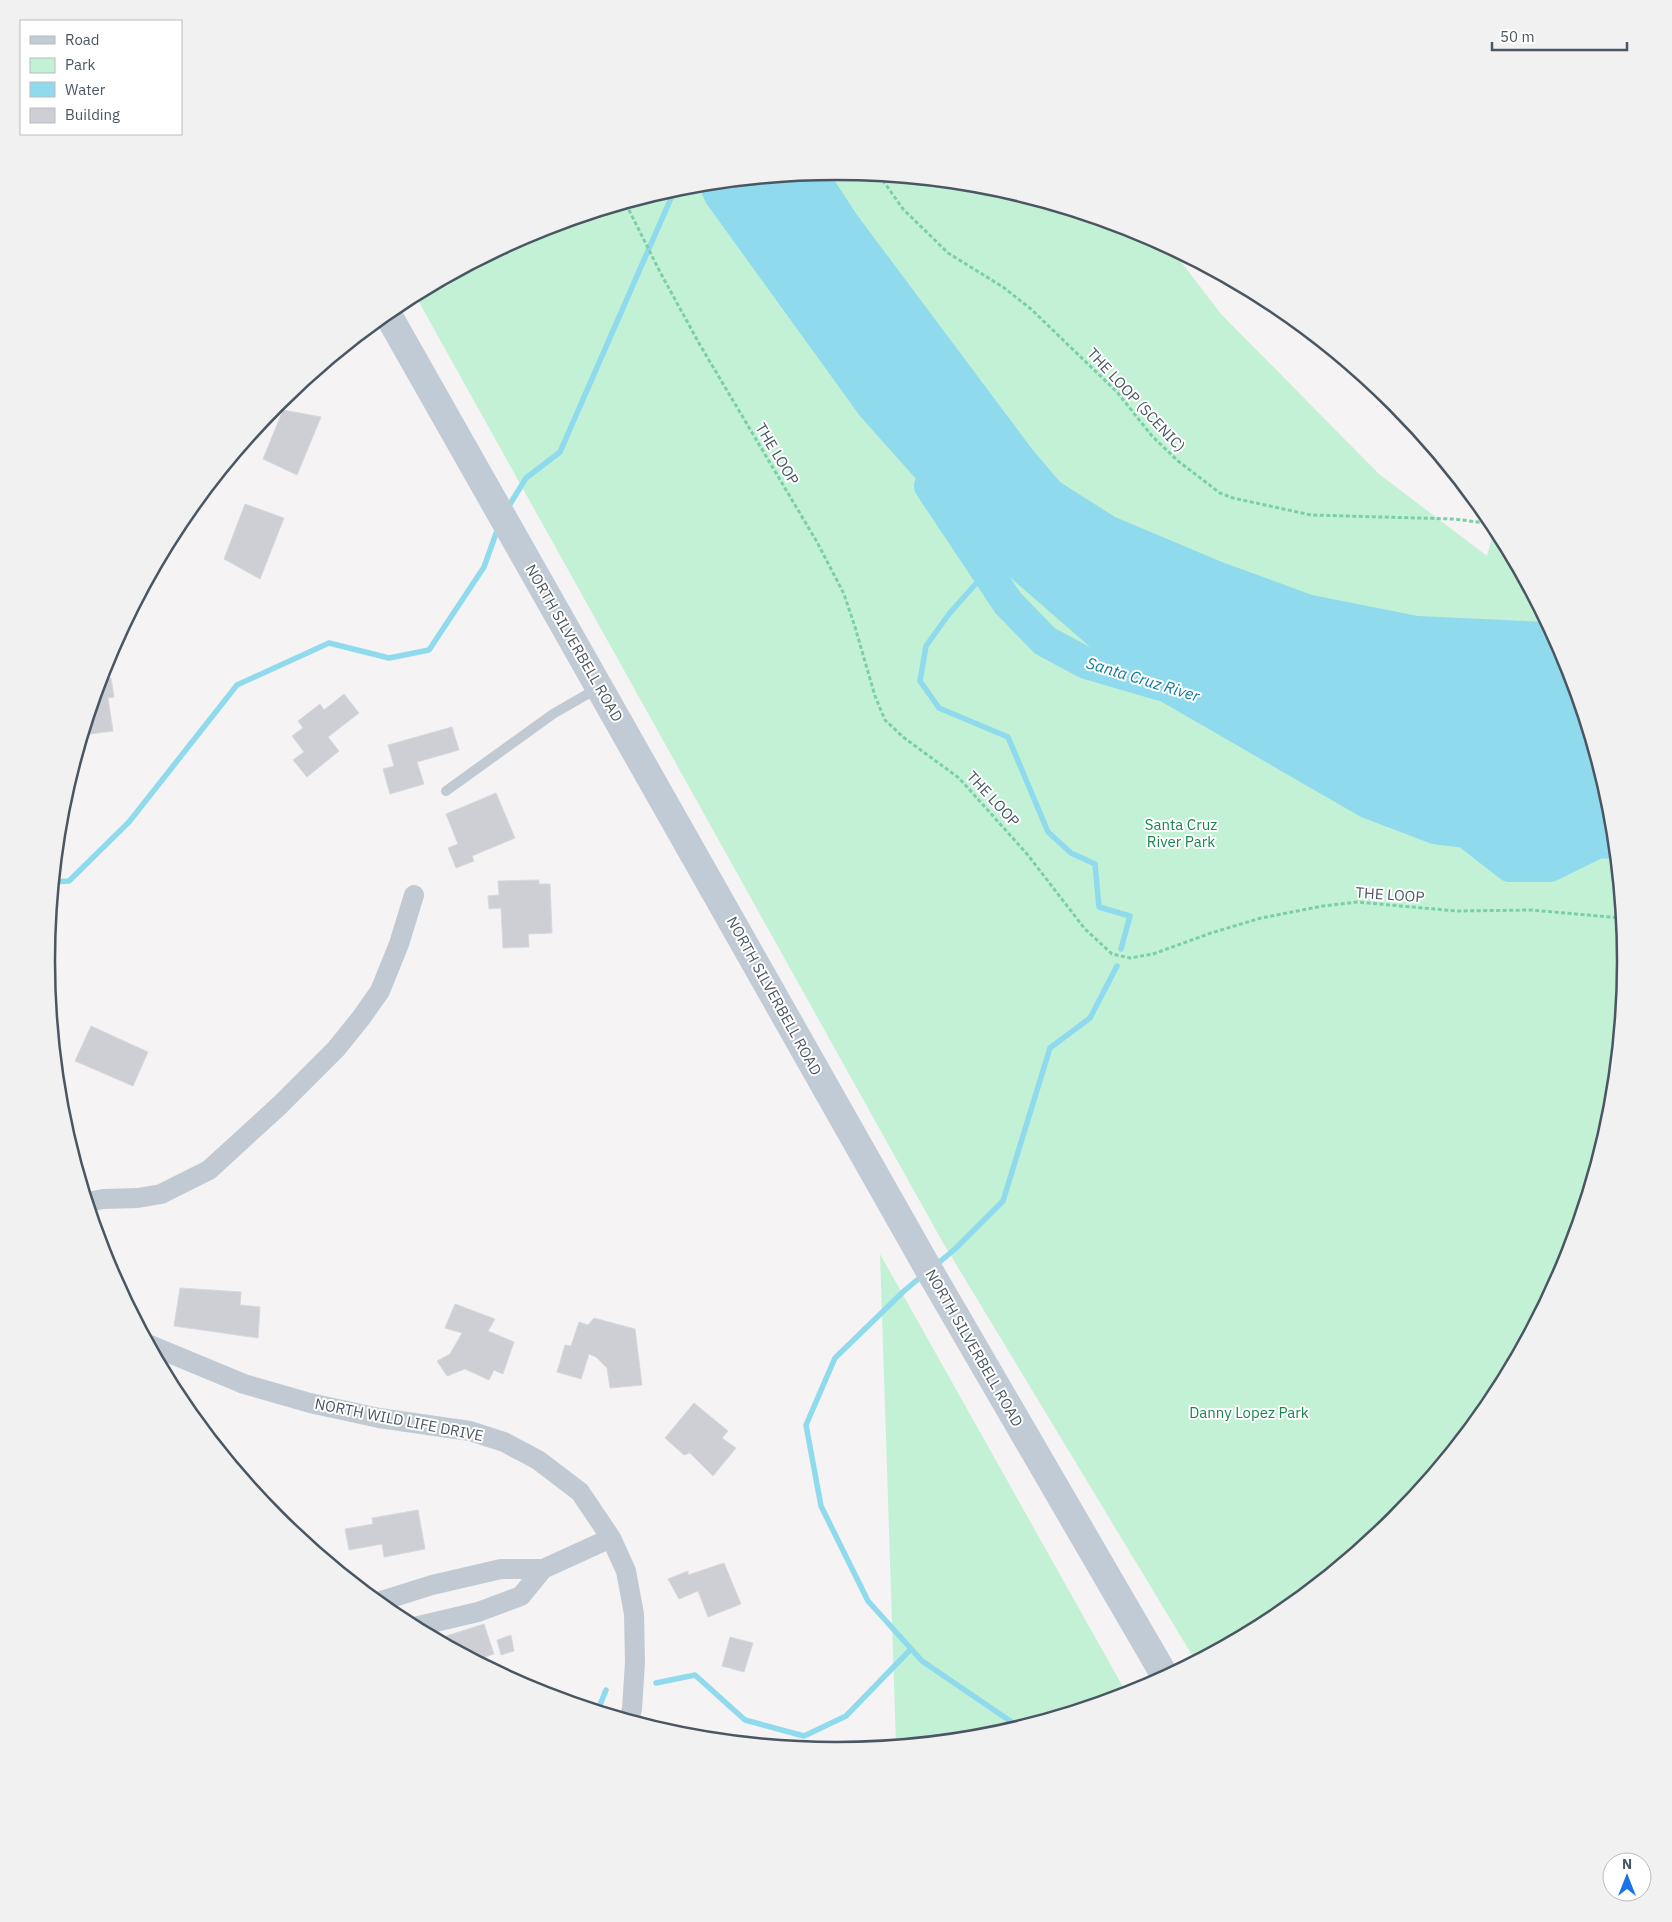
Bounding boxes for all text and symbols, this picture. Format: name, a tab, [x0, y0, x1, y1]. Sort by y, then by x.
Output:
legend	[20, 20, 182, 135]
scale bar	[1492, 20, 1627, 52]
text: 50 m	[1500, 27, 1535, 46]
text: Road	[65, 30, 100, 49]
text: Park	[65, 55, 95, 74]
text: Water	[65, 80, 106, 99]
text: Building	[65, 105, 120, 124]
street label: THE LOOP (SCENIC)	[1083, 344, 1189, 456]
street label: THE LOOP	[752, 419, 803, 488]
street label: NORTH SILVERBELL ROAD	[522, 561, 627, 725]
water label: Santa Cruz River	[1084, 652, 1203, 706]
street label: THE LOOP	[963, 767, 1024, 830]
park label: Santa Cruz River Park	[1145, 815, 1217, 851]
street label: THE LOOP	[1355, 883, 1425, 906]
street label: NORTH SILVERBELL ROAD	[723, 913, 826, 1078]
street label: NORTH SILVERBELL ROAD	[922, 1266, 1027, 1430]
street label: NORTH WILD LIFE DRIVE	[313, 1394, 485, 1445]
park label: Danny Lopez Park	[1189, 1403, 1309, 1422]
north arrow	[1602, 1852, 1652, 1902]
text: N	[1622, 1855, 1632, 1873]

